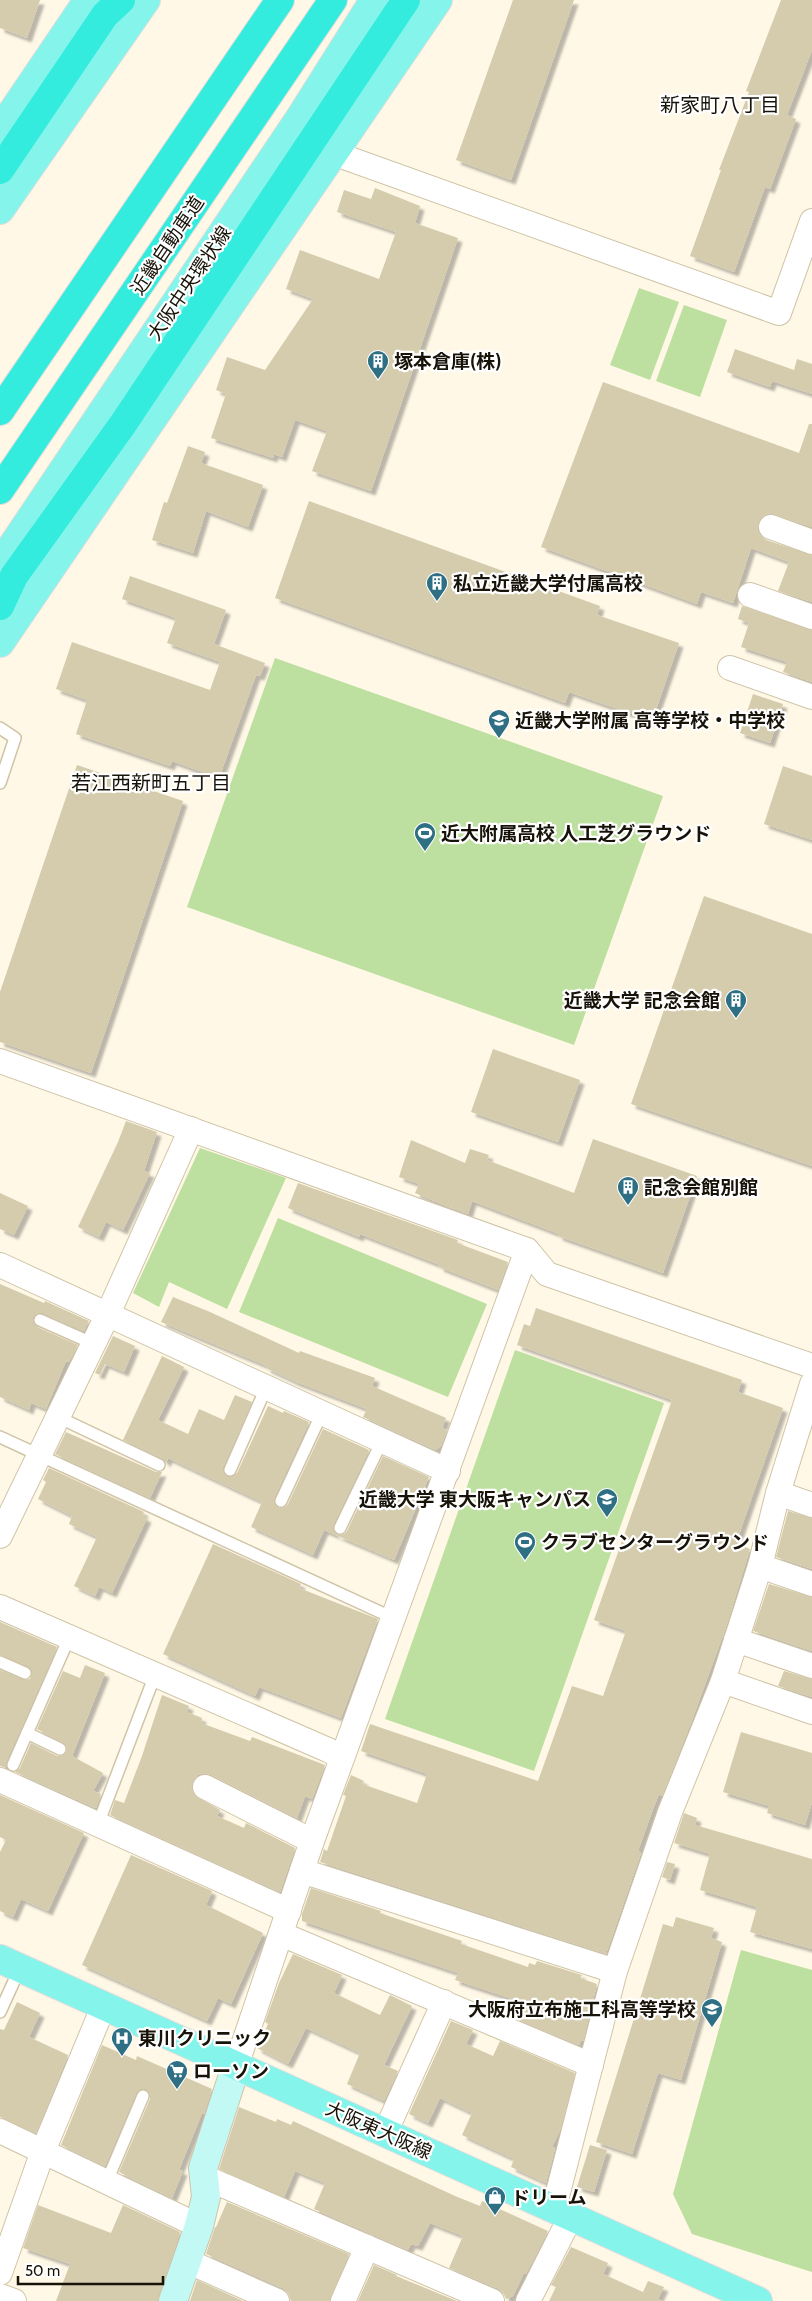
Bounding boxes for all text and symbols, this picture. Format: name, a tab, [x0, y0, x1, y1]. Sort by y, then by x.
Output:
district label: 新家町八丁目	[660, 93, 780, 117]
street label: 近畿自動車道	[126, 192, 209, 299]
street label: 大阪中央環状線	[143, 222, 236, 345]
building icon: 塚本倉庫(株)	[366, 349, 390, 380]
place label: 塚本倉庫(株)	[394, 350, 501, 373]
building icon: 私立近畿大学付属高校	[425, 571, 449, 602]
place label: 私立近畿大学付属高校	[453, 572, 643, 595]
school or university icon: 近畿大学附属 高等学校・中学校	[487, 708, 511, 739]
place label: 近畿大学附属 高等学校・中学校	[515, 709, 785, 732]
district label: 若江西新町五丁目	[71, 771, 231, 795]
sports icon: 近大附属高校 人工芝グラウンド	[413, 821, 437, 852]
place label: 近大附属高校 人工芝グラウンド	[441, 822, 711, 845]
building icon: 近畿大学 記念会館	[724, 988, 748, 1019]
place label: 近畿大学 記念会館	[564, 989, 720, 1012]
building icon: 記念会館別館	[616, 1175, 640, 1206]
place label: 記念会館別館	[644, 1176, 758, 1199]
school or university icon: 近畿大学 東大阪キャンパス	[595, 1487, 619, 1518]
place label: 近畿大学 東大阪キャンパス	[359, 1488, 591, 1511]
sports icon: クラブセンターグラウンド	[513, 1530, 537, 1561]
place label: クラブセンターグラウンド	[541, 1531, 769, 1554]
school or university icon: 大阪府立布施工科高等学校	[700, 1997, 724, 2028]
place label: 大阪府立布施工科高等学校	[468, 1998, 696, 2021]
hospital icon: 東川クリニック	[110, 2026, 134, 2057]
place label: 東川クリニック	[138, 2027, 271, 2050]
supermarket icon: ローソン	[165, 2059, 189, 2090]
place label: ローソン	[193, 2060, 269, 2083]
street label: 大阪東大阪線	[322, 2097, 436, 2164]
shop icon: ドリーム	[483, 2185, 507, 2216]
place label: ドリーム	[511, 2186, 586, 2209]
scale bar	[18, 2254, 162, 2286]
text: 50 m	[25, 2262, 60, 2280]

